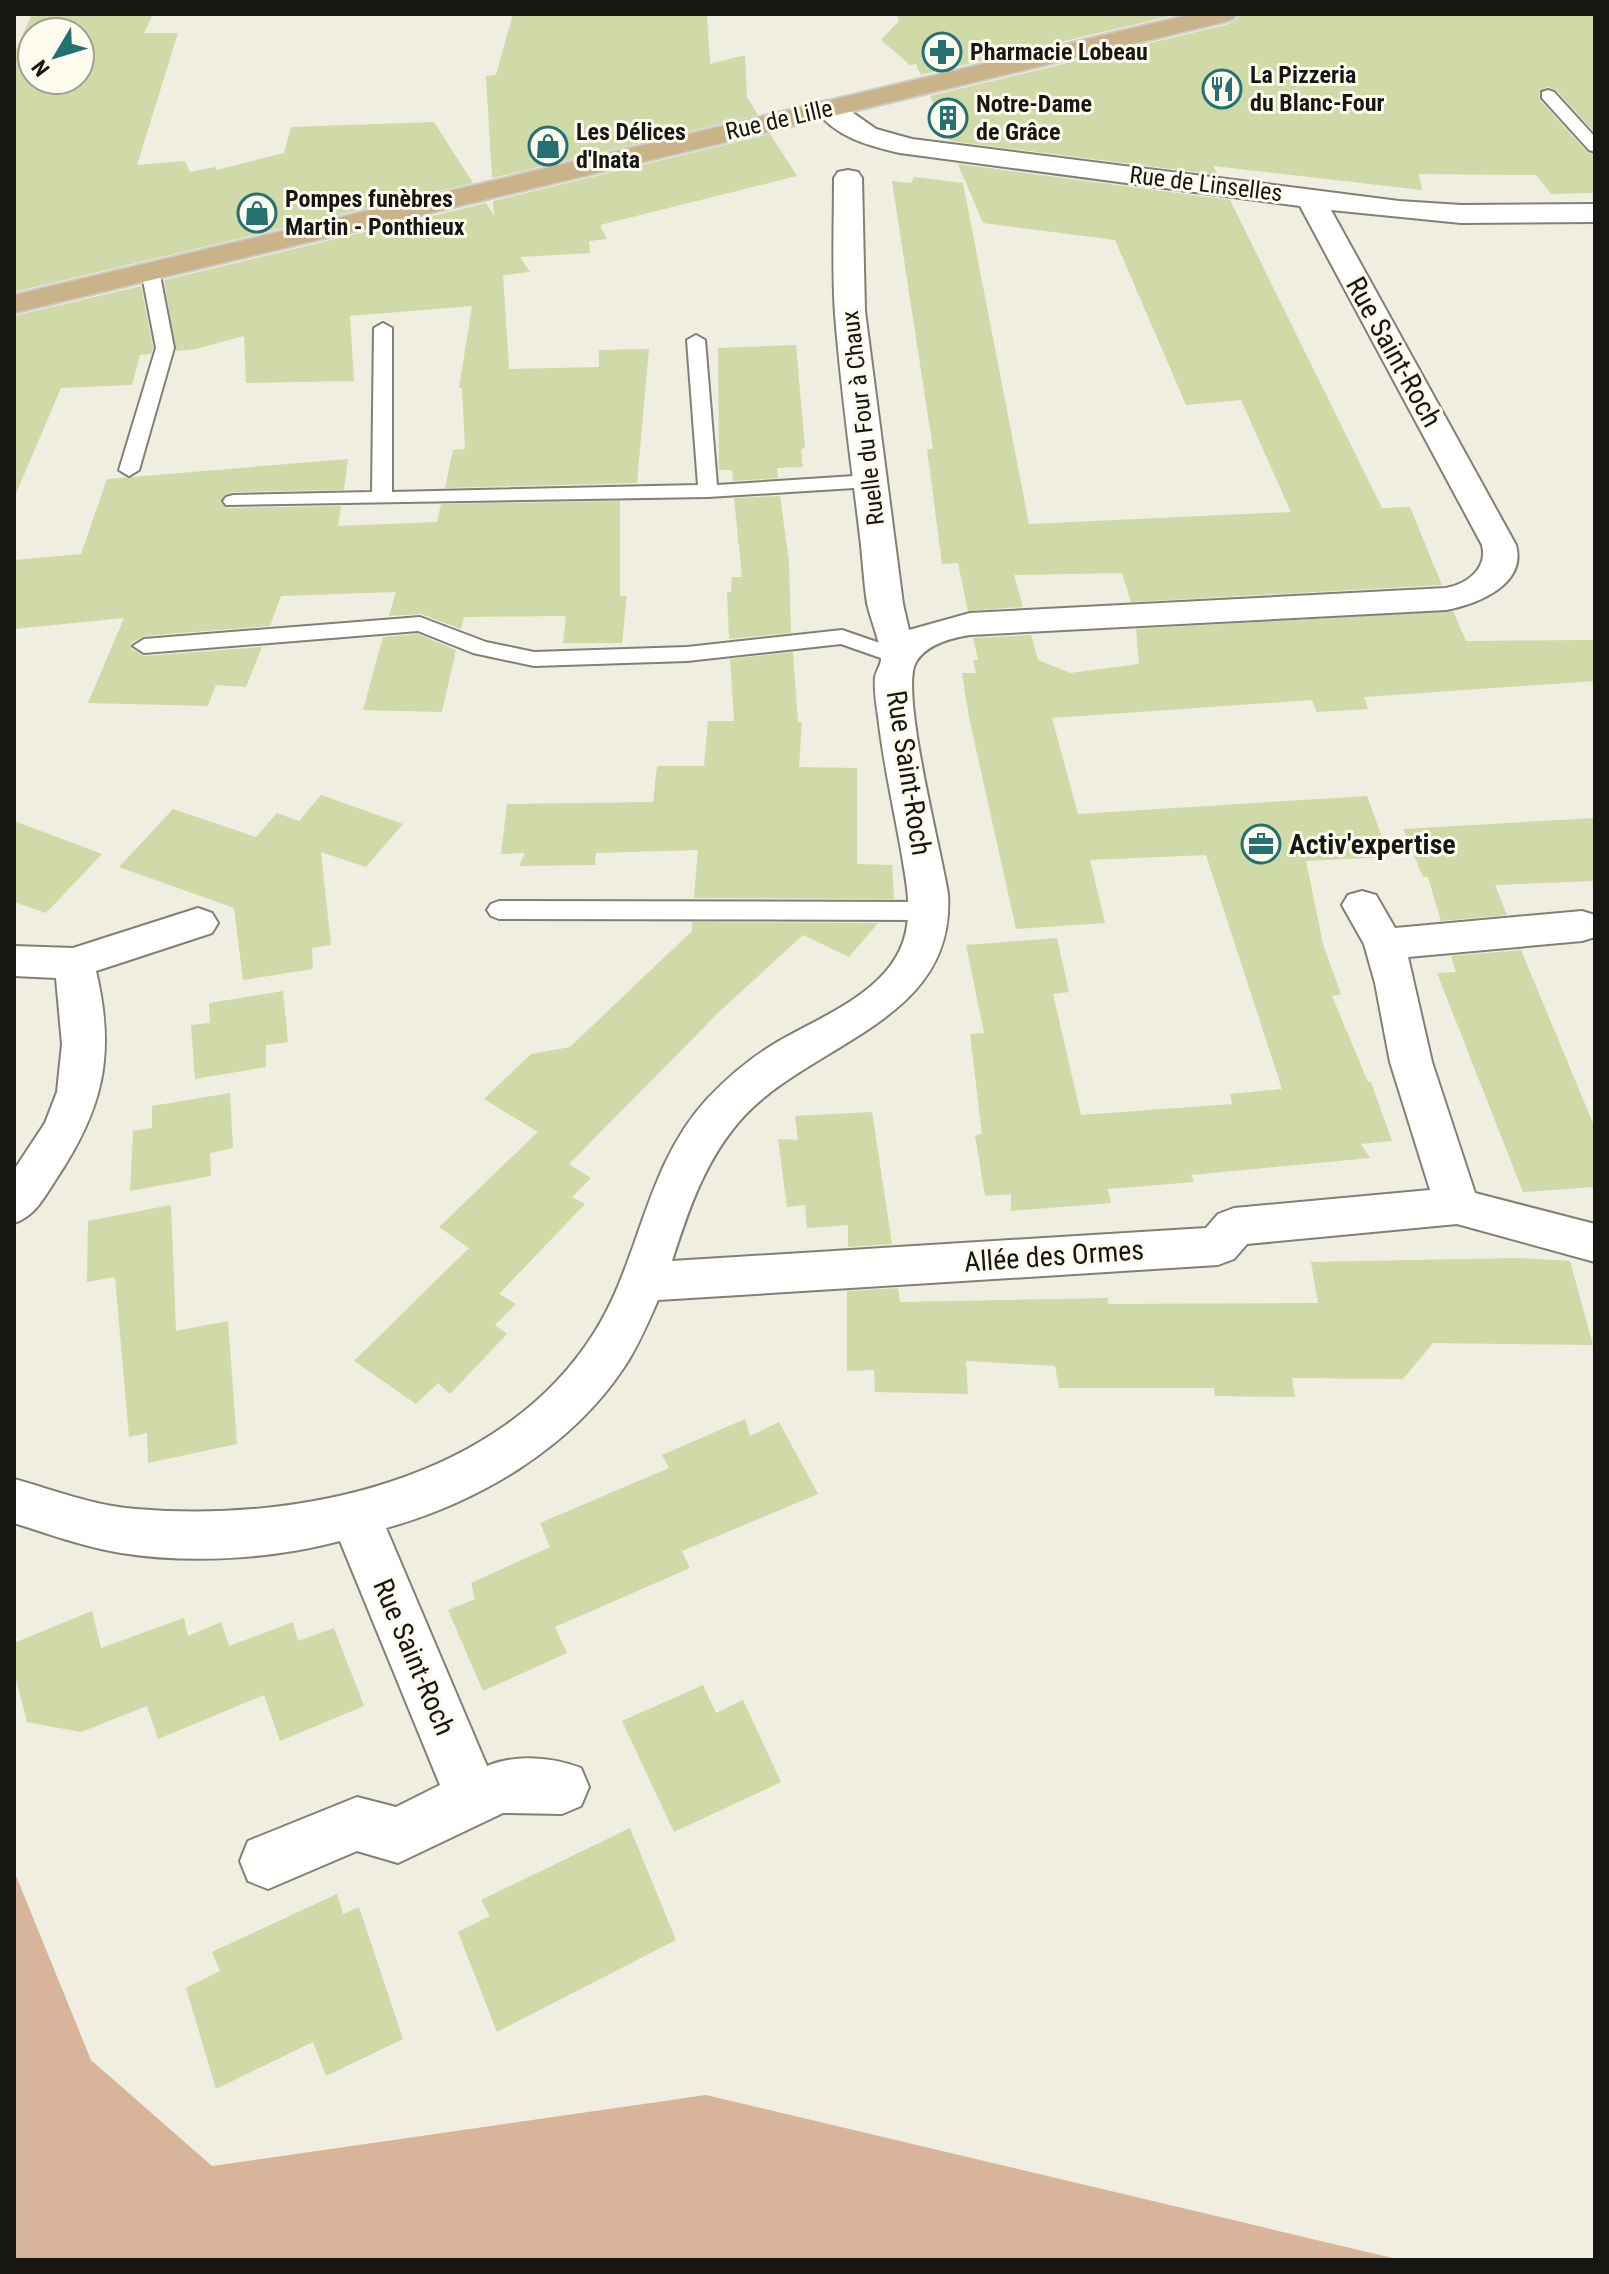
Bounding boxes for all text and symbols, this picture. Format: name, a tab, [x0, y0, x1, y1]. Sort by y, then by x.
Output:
north arrow	[16, 16, 96, 96]
pharmacy icon: Pharmacie Lobeau	[921, 31, 963, 73]
place label: Pharmacie Lobeau	[970, 38, 1148, 66]
text: N	[27, 55, 55, 81]
place label: La Pizzeria du Blanc-Four	[1250, 61, 1384, 117]
restaurant icon: La Pizzeria du Blanc-Four	[1201, 68, 1243, 110]
place label: Notre-Dame de Grâce	[976, 90, 1092, 146]
street label: Rue de Lille	[723, 94, 835, 146]
building icon: Notre-Dame de Grâce	[927, 97, 969, 139]
place label: Les Délices d'Inata	[576, 118, 686, 174]
shop icon: Les Délices d'Inata	[527, 125, 569, 167]
street label: Rue de Linselles	[1128, 161, 1284, 207]
place label: Pompes funèbres Martin - Ponthieux	[285, 185, 465, 241]
shop icon: Pompes funèbres Martin - Ponthieux	[236, 192, 278, 234]
street label: Rue Saint-Roch	[1339, 271, 1449, 433]
street label: Ruelle du Four à Chaux	[836, 309, 890, 527]
street label: Rue Saint-Roch	[880, 688, 938, 858]
office icon: Activ'expertise	[1240, 823, 1282, 865]
place label: Activ'expertise	[1289, 828, 1456, 861]
street label: Allée des Ormes	[963, 1233, 1145, 1279]
street label: Rue Saint-Roch	[366, 1574, 462, 1740]

